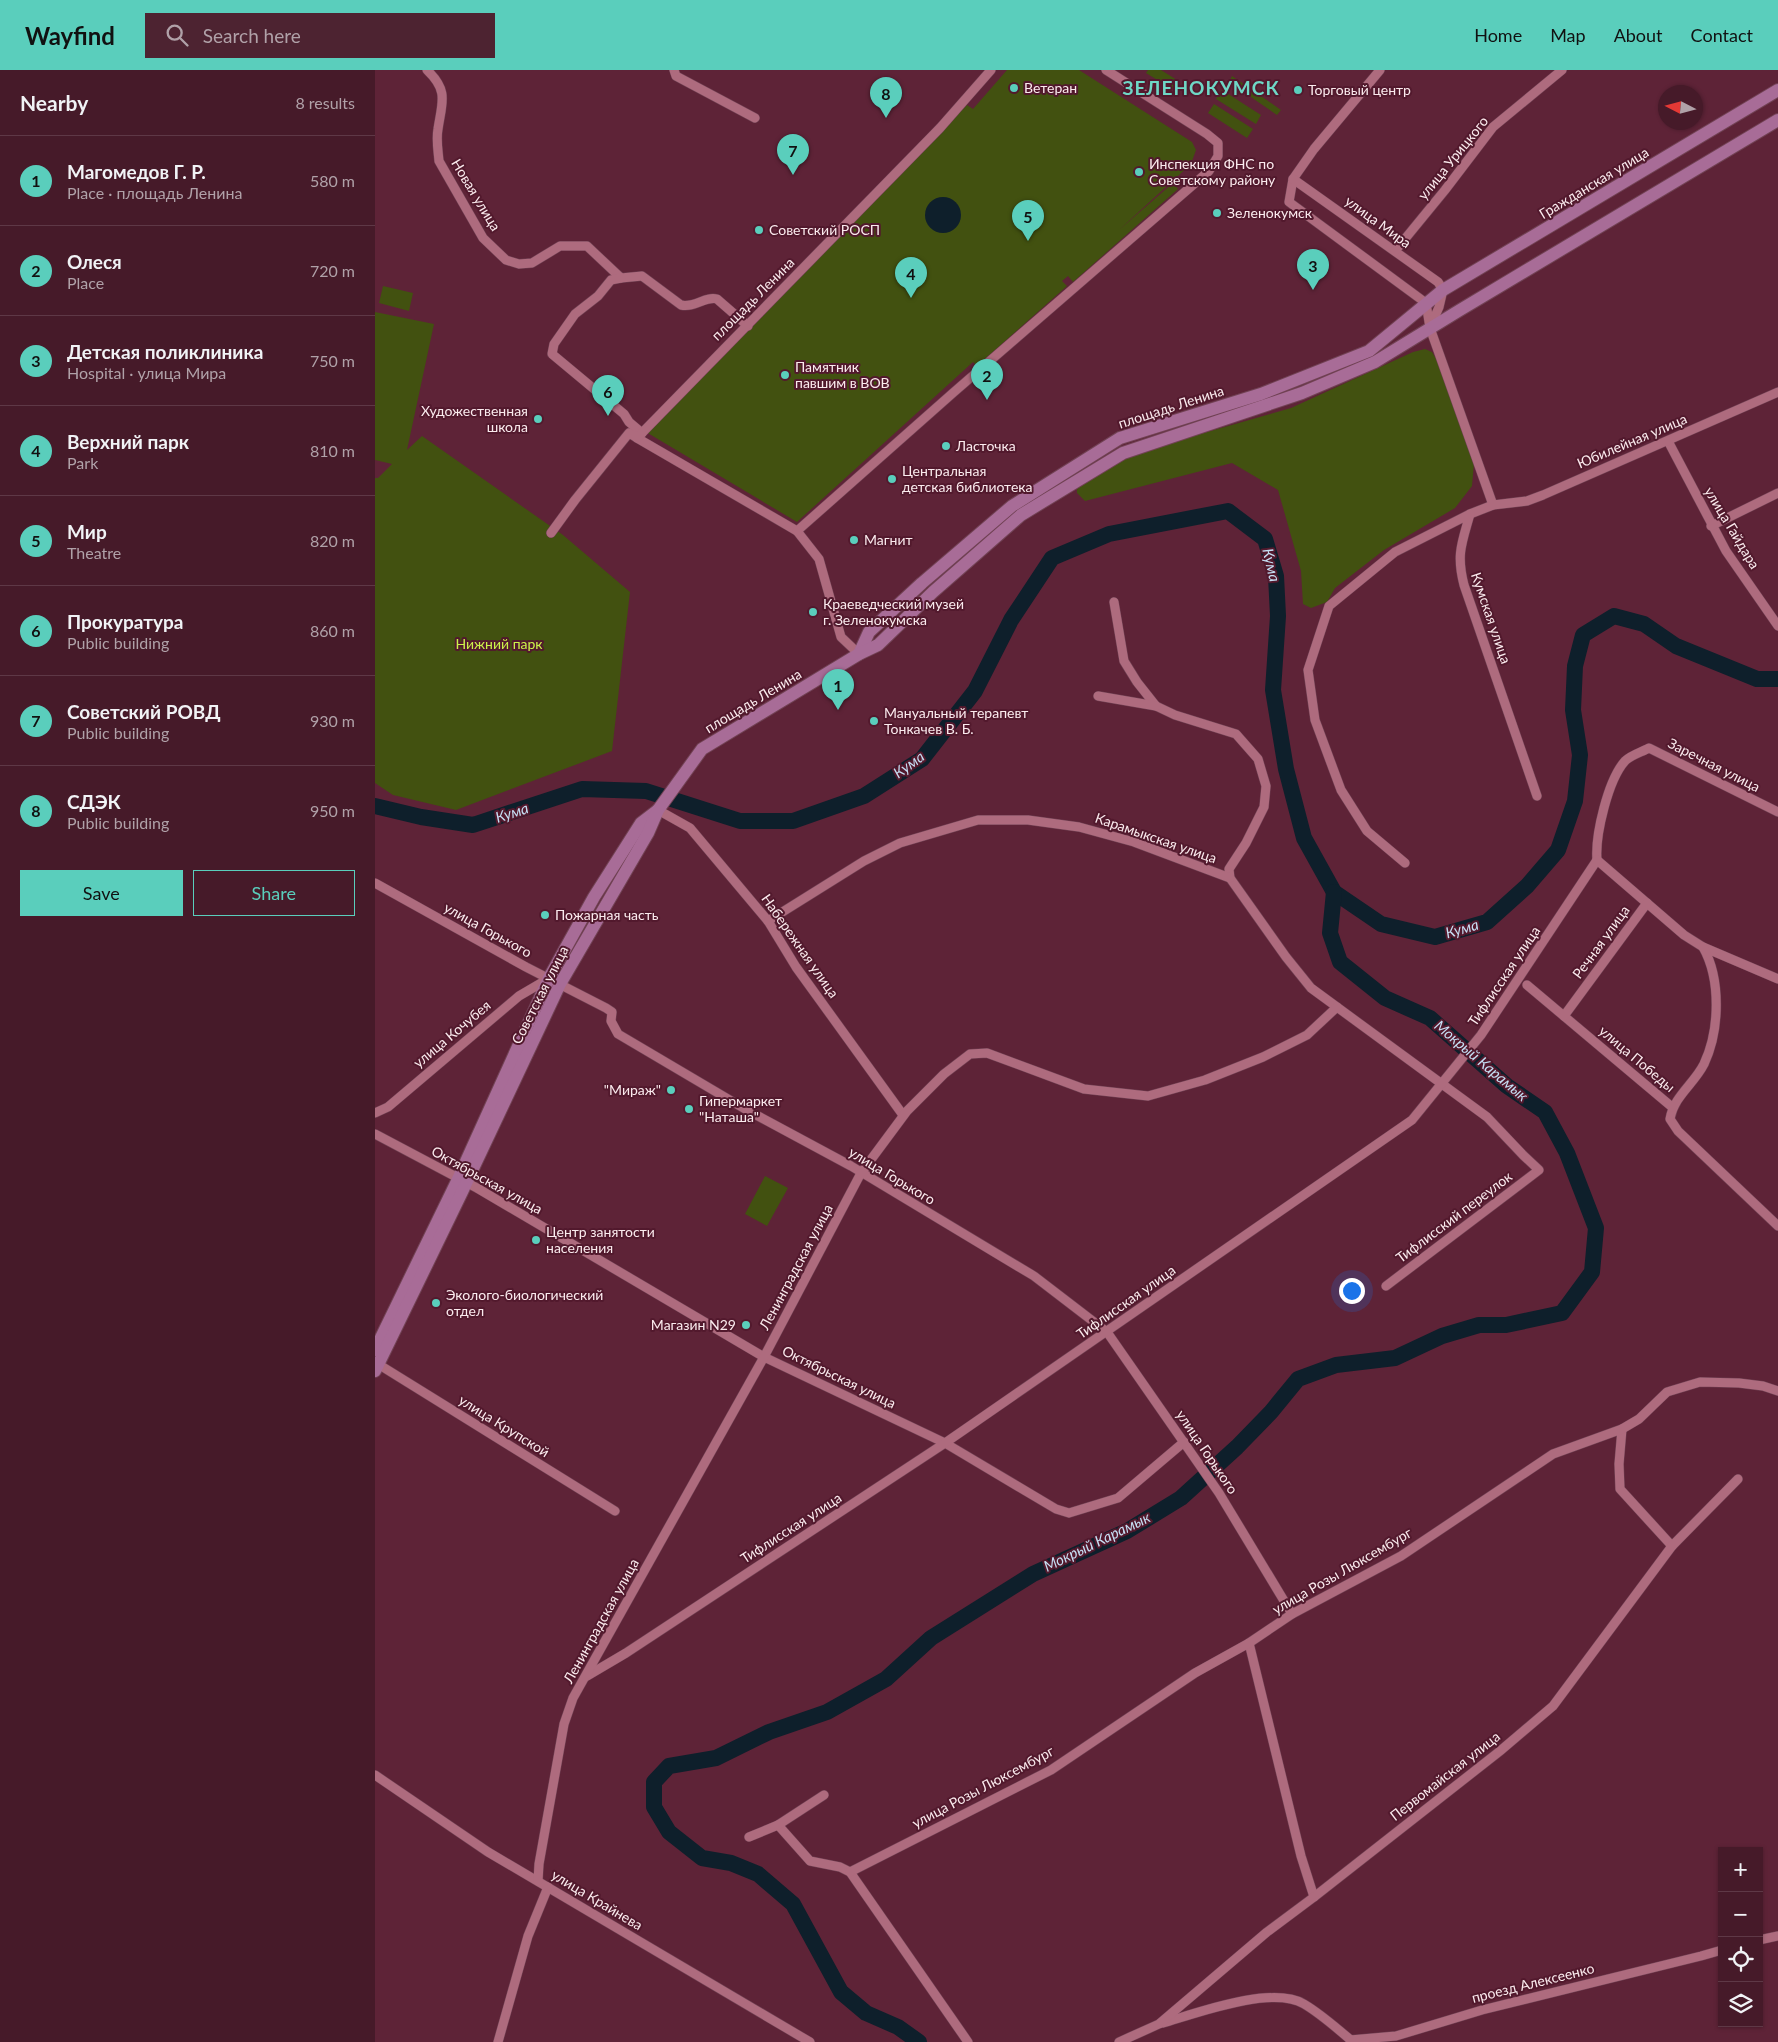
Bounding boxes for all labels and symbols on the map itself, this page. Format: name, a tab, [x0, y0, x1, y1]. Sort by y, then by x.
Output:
district label: ЗЕЛЕНОКУМСК	[1122, 76, 1280, 99]
pin: 8	[870, 77, 902, 118]
place label: Ветеран	[1024, 79, 1077, 96]
place label: Торговый центр	[1308, 81, 1411, 98]
marker: Ветеран	[1008, 82, 1020, 94]
marker: Торговый центр	[1292, 84, 1304, 96]
north arrow	[1658, 85, 1703, 130]
street label: улица Урицкого	[1414, 113, 1491, 203]
pin: 7	[777, 134, 809, 175]
street label: Гражданская улица	[1536, 143, 1652, 222]
place label: Инспекция ФНС по Советскому району	[1149, 155, 1276, 188]
street label: Новая улица	[448, 156, 505, 234]
marker: Инспекция ФНС по Советскому району	[1133, 166, 1145, 178]
street label: улица Мира	[1342, 192, 1415, 251]
pin: 5	[1012, 200, 1044, 241]
place label: Зеленокумск	[1227, 204, 1313, 221]
marker: Зеленокумск	[1211, 207, 1223, 219]
place label: Советский РОСП	[769, 221, 880, 238]
marker: Советский РОСП	[753, 224, 765, 236]
pin: 3	[1297, 249, 1329, 290]
street label: площадь Ленина	[708, 254, 798, 344]
pin: 4	[895, 257, 927, 298]
place label: Памятник павшим в ВОВ	[795, 358, 890, 391]
pin: 2	[971, 359, 1003, 400]
marker: Памятник павшим в ВОВ	[779, 369, 791, 381]
pin: 6	[592, 375, 624, 416]
street label: площадь Ленина	[1116, 381, 1226, 432]
place label: Художественная школа	[421, 402, 528, 435]
street label: Юбилейная улица	[1574, 410, 1689, 471]
marker: Художественная школа	[532, 413, 544, 425]
place label: Ласточка	[955, 437, 1016, 454]
marker: Ласточка	[940, 440, 952, 452]
place label: Центральная детская библиотека	[902, 462, 1033, 495]
marker: Центральная детская библиотека	[886, 473, 898, 485]
street label: улица Гайдара	[1701, 484, 1764, 572]
place label: Магнит	[864, 531, 913, 548]
marker: Магнит	[848, 534, 860, 546]
water label: Кума	[1259, 546, 1285, 584]
street label: Кумская улица	[1468, 570, 1515, 666]
place label: Краеведческий музей г. Зеленокумска	[823, 595, 964, 628]
marker: Краеведческий музей г. Зеленокумска	[807, 606, 819, 618]
park label: Нижний парк	[455, 635, 543, 652]
street label: площадь Ленина	[701, 665, 804, 736]
pin: 1	[822, 669, 854, 710]
place label: Мануальный терапевт Тонкачев В. Б.	[884, 704, 1028, 737]
marker: Мануальный терапевт Тонкачев В. Б.	[868, 715, 880, 727]
street label: Заречная улица	[1665, 734, 1763, 795]
water label: Кума	[889, 747, 928, 781]
water label: Кума	[493, 798, 531, 826]
street label: Карамыкская улица	[1093, 809, 1219, 866]
street label: Набережная улица	[758, 891, 843, 1001]
street label: улица Горького	[441, 898, 535, 961]
street label: Речная улица	[1568, 902, 1633, 982]
place label: Пожарная часть	[555, 906, 659, 923]
marker: Пожарная часть	[539, 909, 551, 921]
water label: Кума	[1443, 915, 1481, 941]
street label: Тифлисская улица	[1464, 922, 1543, 1029]
street label: Советская улица	[508, 943, 572, 1047]
street label: улица Кочубея	[410, 996, 494, 1071]
water label: Мокрый Карамык	[1431, 1016, 1533, 1105]
street label: улица Победы	[1596, 1022, 1679, 1095]
place label: "Мираж"	[604, 1081, 661, 1098]
marker: "Мираж"	[665, 1084, 677, 1096]
place label: Гипермаркет "Наташа"	[699, 1092, 782, 1125]
marker: Гипермаркет "Наташа"	[683, 1103, 695, 1115]
street label: Октябрьская улица	[429, 1142, 546, 1217]
street label: улица Горького	[846, 1143, 939, 1208]
street label: Тифлисский переулок	[1392, 1167, 1516, 1266]
street label: Ленинградская улица	[755, 1201, 836, 1333]
place label: Центр занятости населения	[546, 1223, 655, 1256]
marker: Центр занятости населения	[530, 1234, 542, 1246]
street label: Тифлисская улица	[1073, 1261, 1178, 1342]
your location	[1339, 1278, 1365, 1304]
place label: Эколого-биологический отдел	[446, 1286, 603, 1319]
marker: Эколого-биологический отдел	[430, 1297, 442, 1309]
place label: Магазин N29	[651, 1316, 736, 1333]
marker: Магазин N29	[740, 1319, 752, 1331]
street label: Октябрьская улица	[780, 1342, 899, 1411]
street label: улица Крупской	[456, 1391, 553, 1460]
street label: улица Горького	[1173, 1406, 1242, 1497]
street label: Тифлисская улица	[737, 1489, 844, 1567]
water label: Мокрый Карамык	[1040, 1507, 1154, 1575]
street label: улица Розы Люксембург	[1269, 1524, 1415, 1617]
street label: Ленинградская улица	[559, 1555, 642, 1687]
street label: Первомайская улица	[1386, 1727, 1503, 1824]
street label: улица Розы Люксембург	[909, 1742, 1057, 1831]
street label: улица Крайнева	[549, 1866, 646, 1933]
street label: проезд Алексеенко	[1470, 1959, 1596, 2006]

